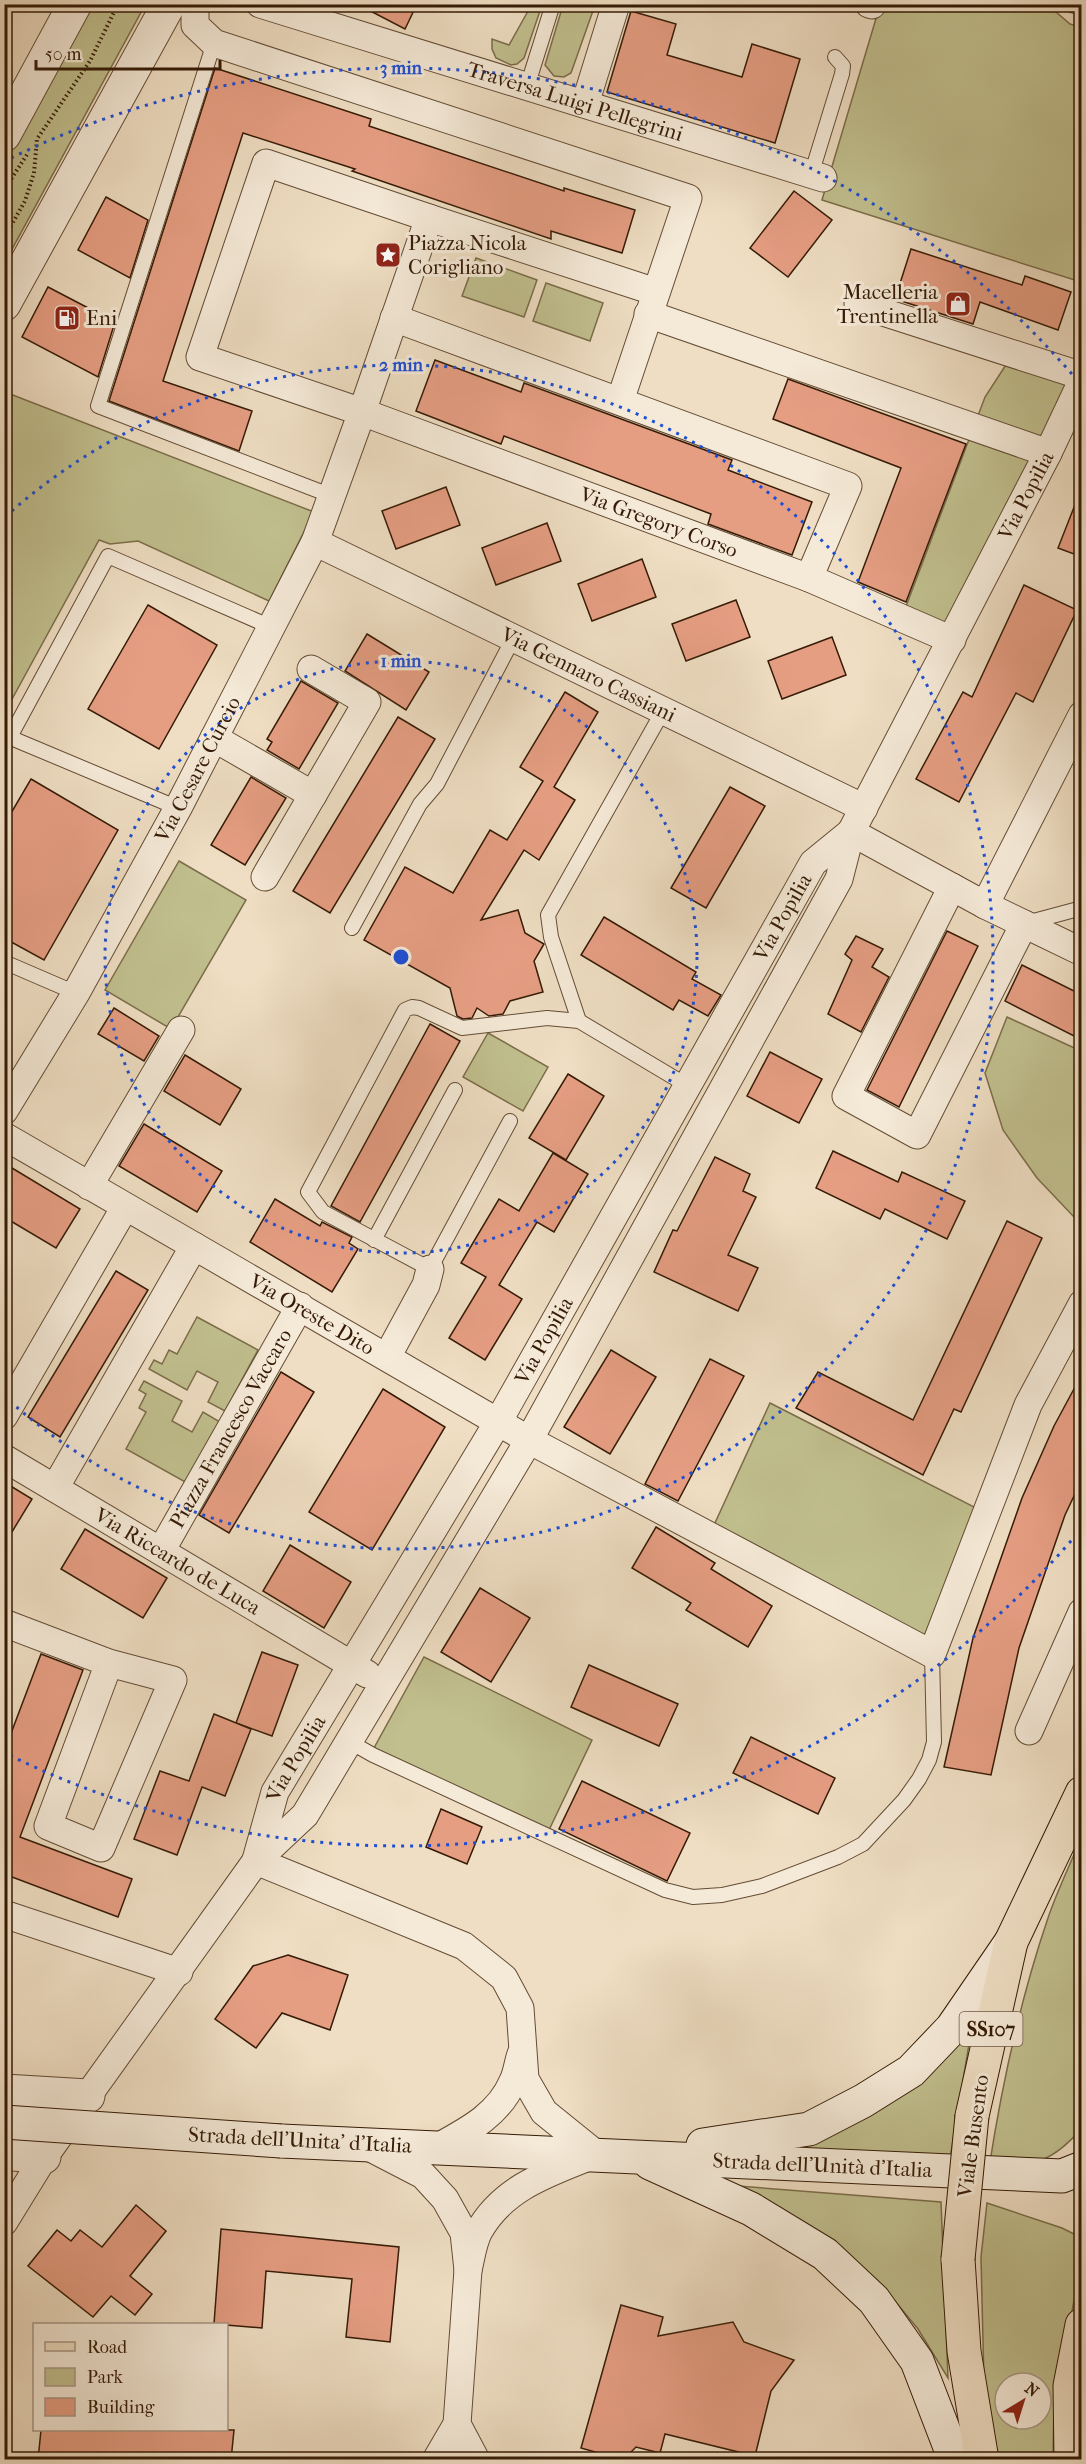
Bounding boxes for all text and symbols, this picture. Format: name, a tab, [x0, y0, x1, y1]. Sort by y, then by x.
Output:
scale bar	[36, 33, 220, 71]
text: 50 m	[45, 44, 82, 65]
street label: Traversa Luigi Pellegrini	[464, 57, 686, 146]
text: 3 min	[380, 58, 423, 79]
place label: Piazza Nicola Corigliano	[408, 231, 527, 279]
place icon: Piazza Nicola Corigliano	[373, 240, 403, 270]
place label: Macelleria Trentinella	[837, 280, 938, 328]
shop icon: Macelleria Trentinella	[943, 289, 973, 319]
fuel station icon: Eni	[52, 303, 82, 333]
place label: Eni	[86, 306, 117, 330]
text: 2 min	[379, 355, 423, 376]
street label: Via Popilia	[993, 447, 1059, 545]
street label: Via Gregory Corso	[576, 482, 741, 563]
street label: Via Gennaro Cassiani	[496, 622, 680, 727]
text: 1 min	[380, 651, 422, 672]
street label: Via Cesare Curcio	[149, 692, 245, 847]
street label: Via Popilia	[748, 869, 817, 966]
centre of rings	[391, 947, 411, 967]
street label: Via Oreste Dito	[244, 1268, 379, 1360]
street label: Via Popilia	[509, 1293, 578, 1389]
street label: Piazza Francesco Vaccaro	[165, 1325, 297, 1532]
street label: Via Riccardo de Luca	[90, 1502, 265, 1620]
street label: Via Popilia	[261, 1711, 331, 1805]
road number: SS107	[960, 2012, 1022, 2046]
street label: Viale Busento	[952, 2073, 994, 2200]
street label: Strada dell'Unita' d'Italia	[188, 2122, 413, 2158]
street label: Strada dell'Unità d'Italia	[712, 2148, 933, 2182]
legend	[33, 2323, 228, 2431]
text: Road	[87, 2337, 127, 2358]
text: Park	[87, 2367, 124, 2388]
north arrow	[993, 2371, 1053, 2431]
text: N	[1021, 2378, 1043, 2401]
text: Building	[87, 2397, 155, 2418]

